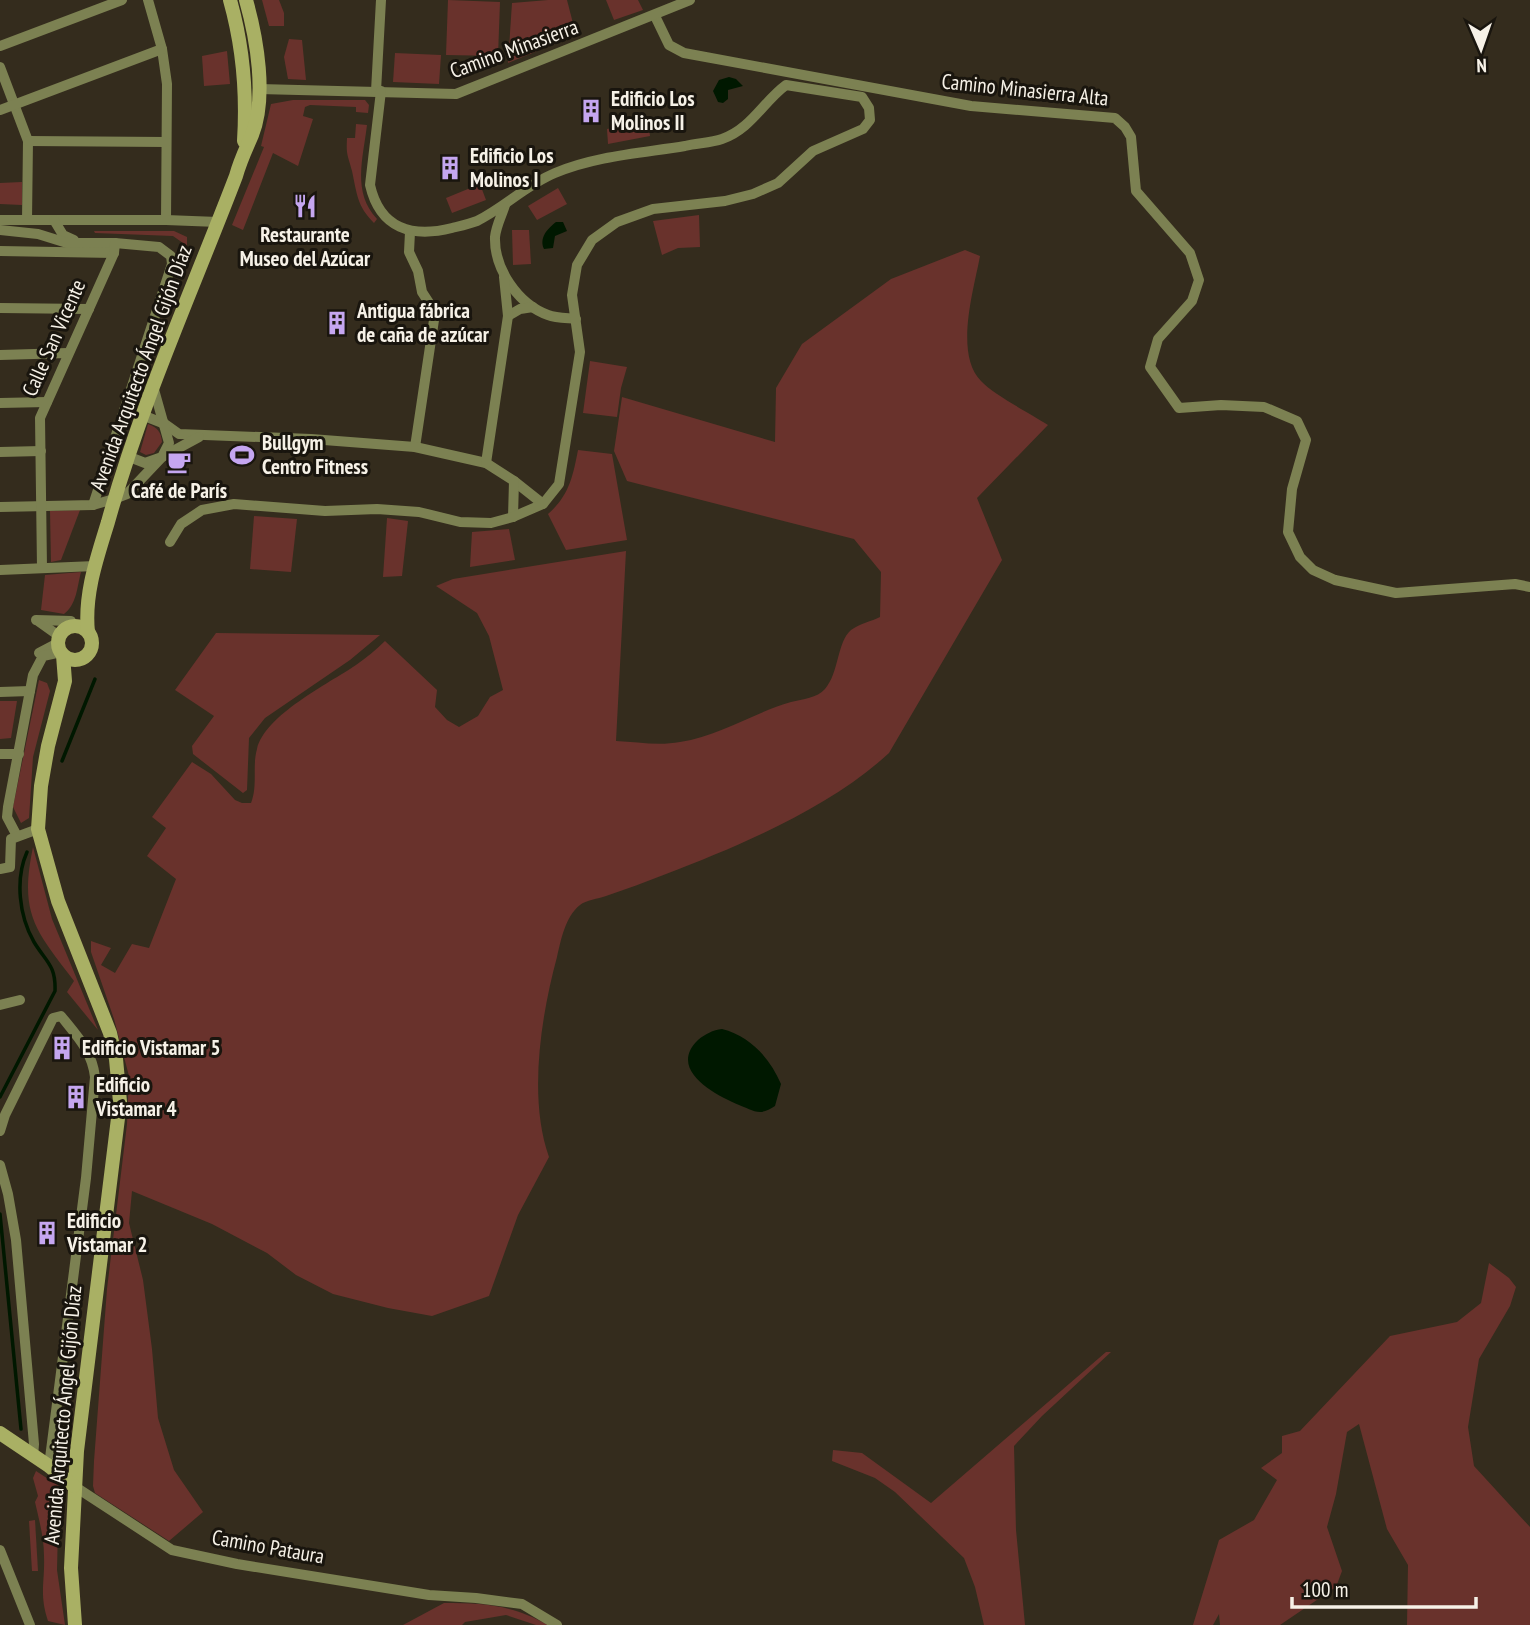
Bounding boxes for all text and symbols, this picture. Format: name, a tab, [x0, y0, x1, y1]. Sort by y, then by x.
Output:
street label: Camino Minasierra	[446, 13, 582, 84]
north arrow	[1446, 14, 1516, 84]
text: N	[1476, 54, 1487, 78]
street label: Camino Minasierra Alta	[940, 67, 1110, 112]
place label: Edificio Los Molinos II	[611, 85, 695, 136]
building icon: Edificio Los Molinos II	[577, 97, 605, 125]
place label: Edificio Los Molinos I	[470, 142, 554, 193]
building icon: Edificio Los Molinos I	[436, 154, 464, 182]
restaurant icon: Restaurante Museo del Azúcar	[291, 192, 319, 220]
place label: Restaurante Museo del Azúcar	[240, 221, 371, 272]
street label: Avenida Arquitecto Ángel Gijón Díaz	[83, 241, 198, 495]
street label: Calle San Vicente	[16, 275, 91, 400]
place label: Antigua fábrica de caña de azúcar	[356, 297, 490, 348]
building icon: Antigua fábrica de caña de azúcar	[323, 309, 351, 337]
place label: Bullgym Centro Fitness	[262, 429, 368, 480]
sports icon: Bullgym Centro Fitness	[228, 441, 256, 469]
cafe icon: Café de París	[165, 448, 193, 476]
place label: Café de París	[131, 477, 227, 504]
building icon: Edificio Vistamar 5	[48, 1034, 76, 1062]
place label: Edificio Vistamar 5	[82, 1034, 220, 1061]
place label: Edificio Vistamar 4	[95, 1071, 177, 1122]
building icon: Edificio Vistamar 4	[62, 1083, 90, 1111]
place label: Edificio Vistamar 2	[66, 1207, 148, 1258]
building icon: Edificio Vistamar 2	[33, 1219, 61, 1247]
street label: Avenida Arquitecto Ángel Gijón Díaz	[38, 1284, 87, 1546]
street label: Camino Pataura	[210, 1523, 326, 1570]
scale bar	[1292, 1566, 1476, 1610]
text: 100 m	[1302, 1576, 1348, 1603]

